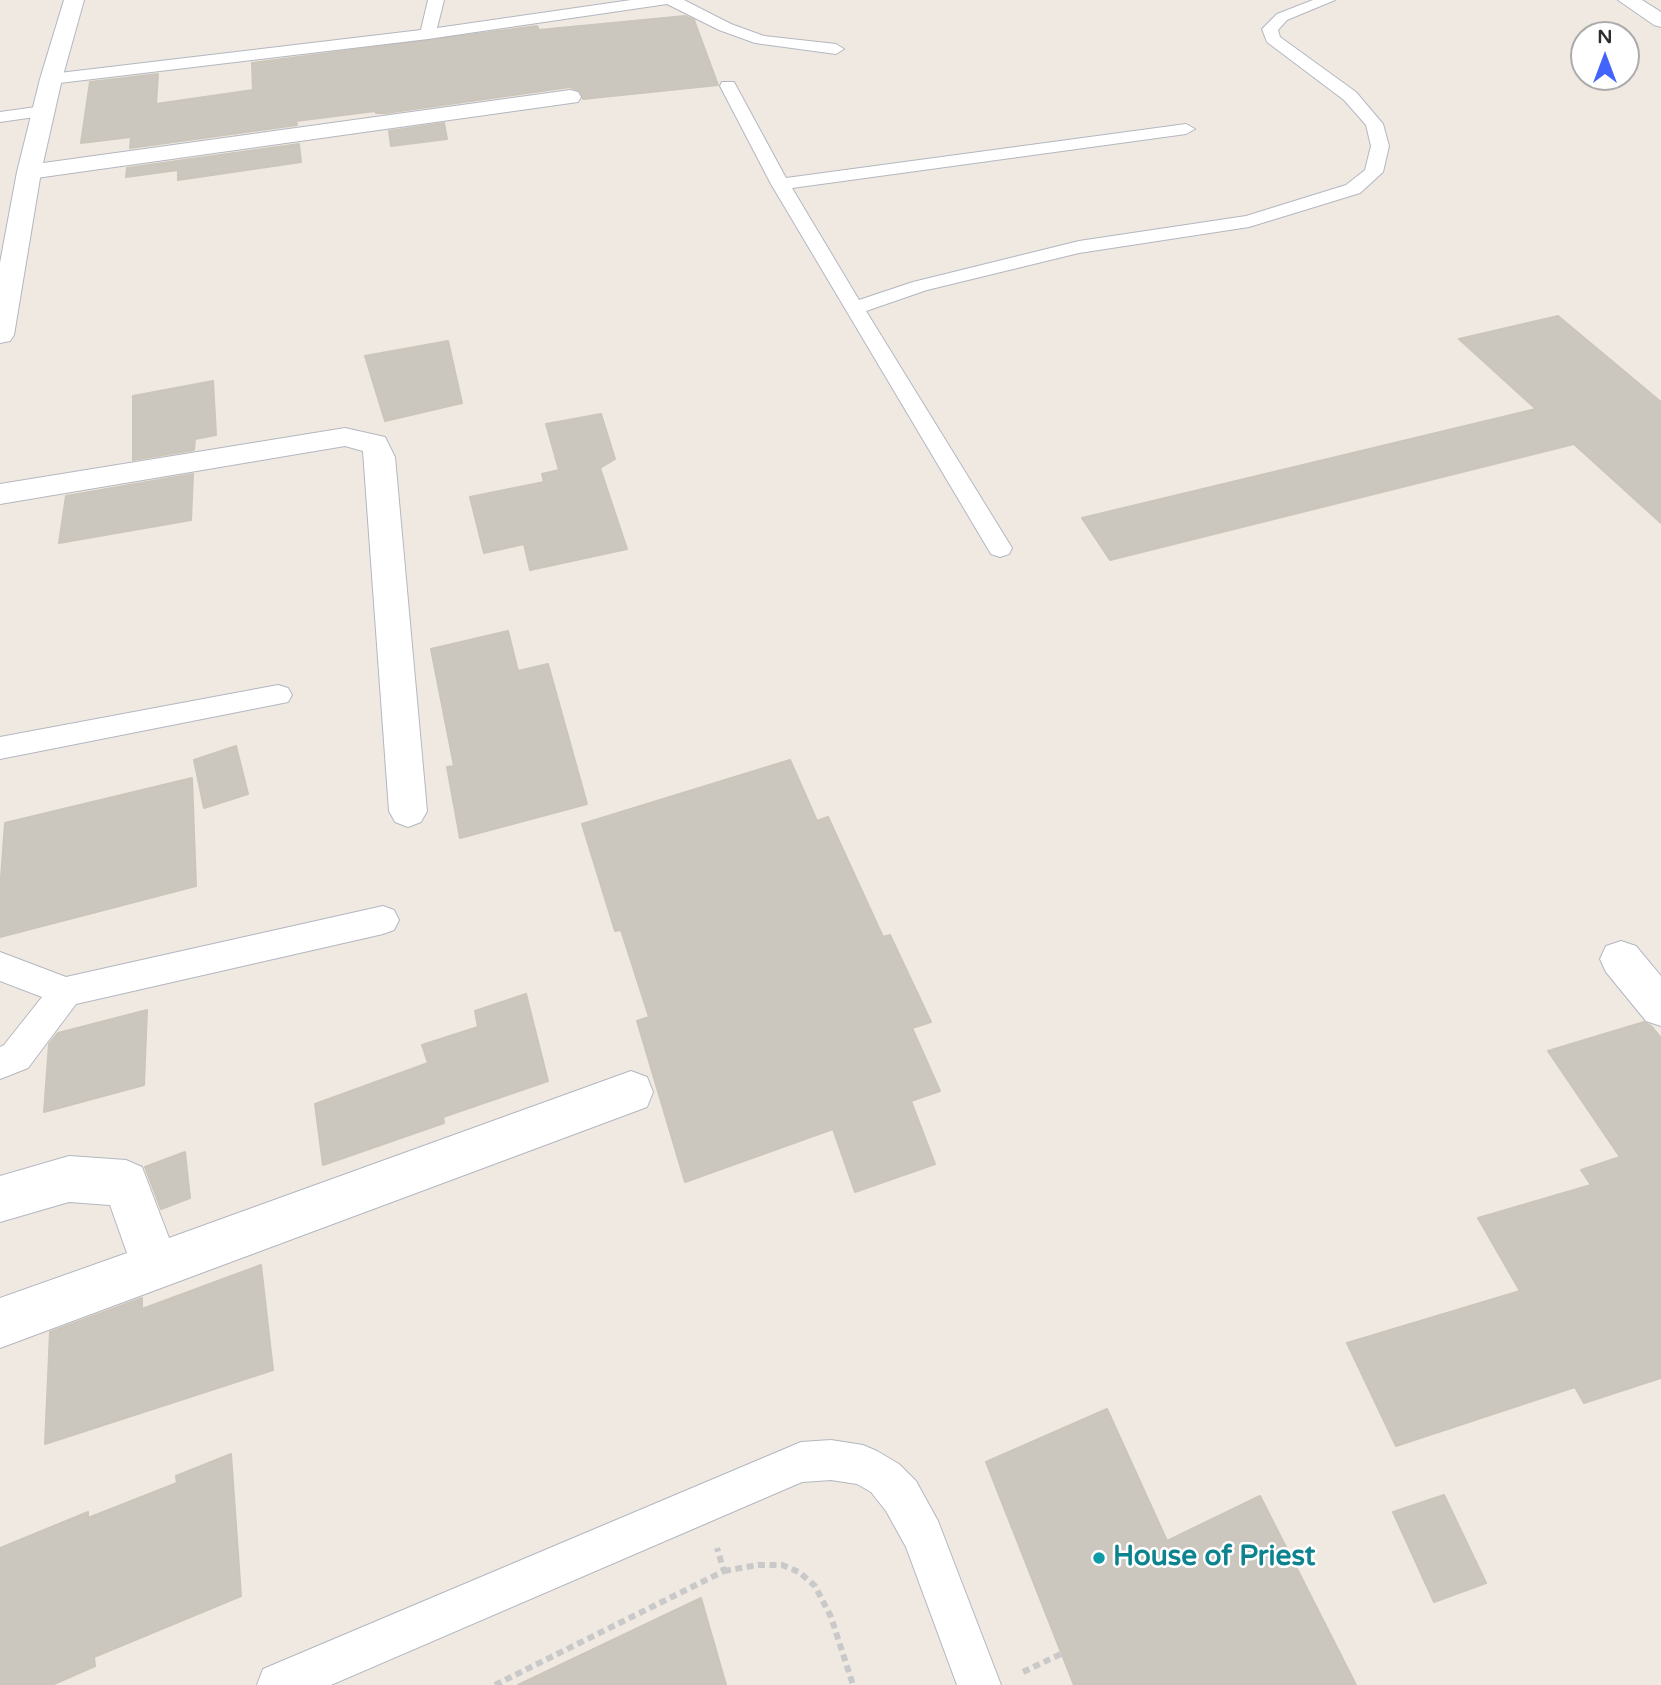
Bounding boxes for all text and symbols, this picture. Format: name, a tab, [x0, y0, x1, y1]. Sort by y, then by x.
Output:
north arrow	[1570, 21, 1640, 91]
text: N	[1597, 26, 1613, 48]
place label: House of Priest	[1113, 1541, 1315, 1575]
marker: House of Priest	[1091, 1550, 1107, 1566]

